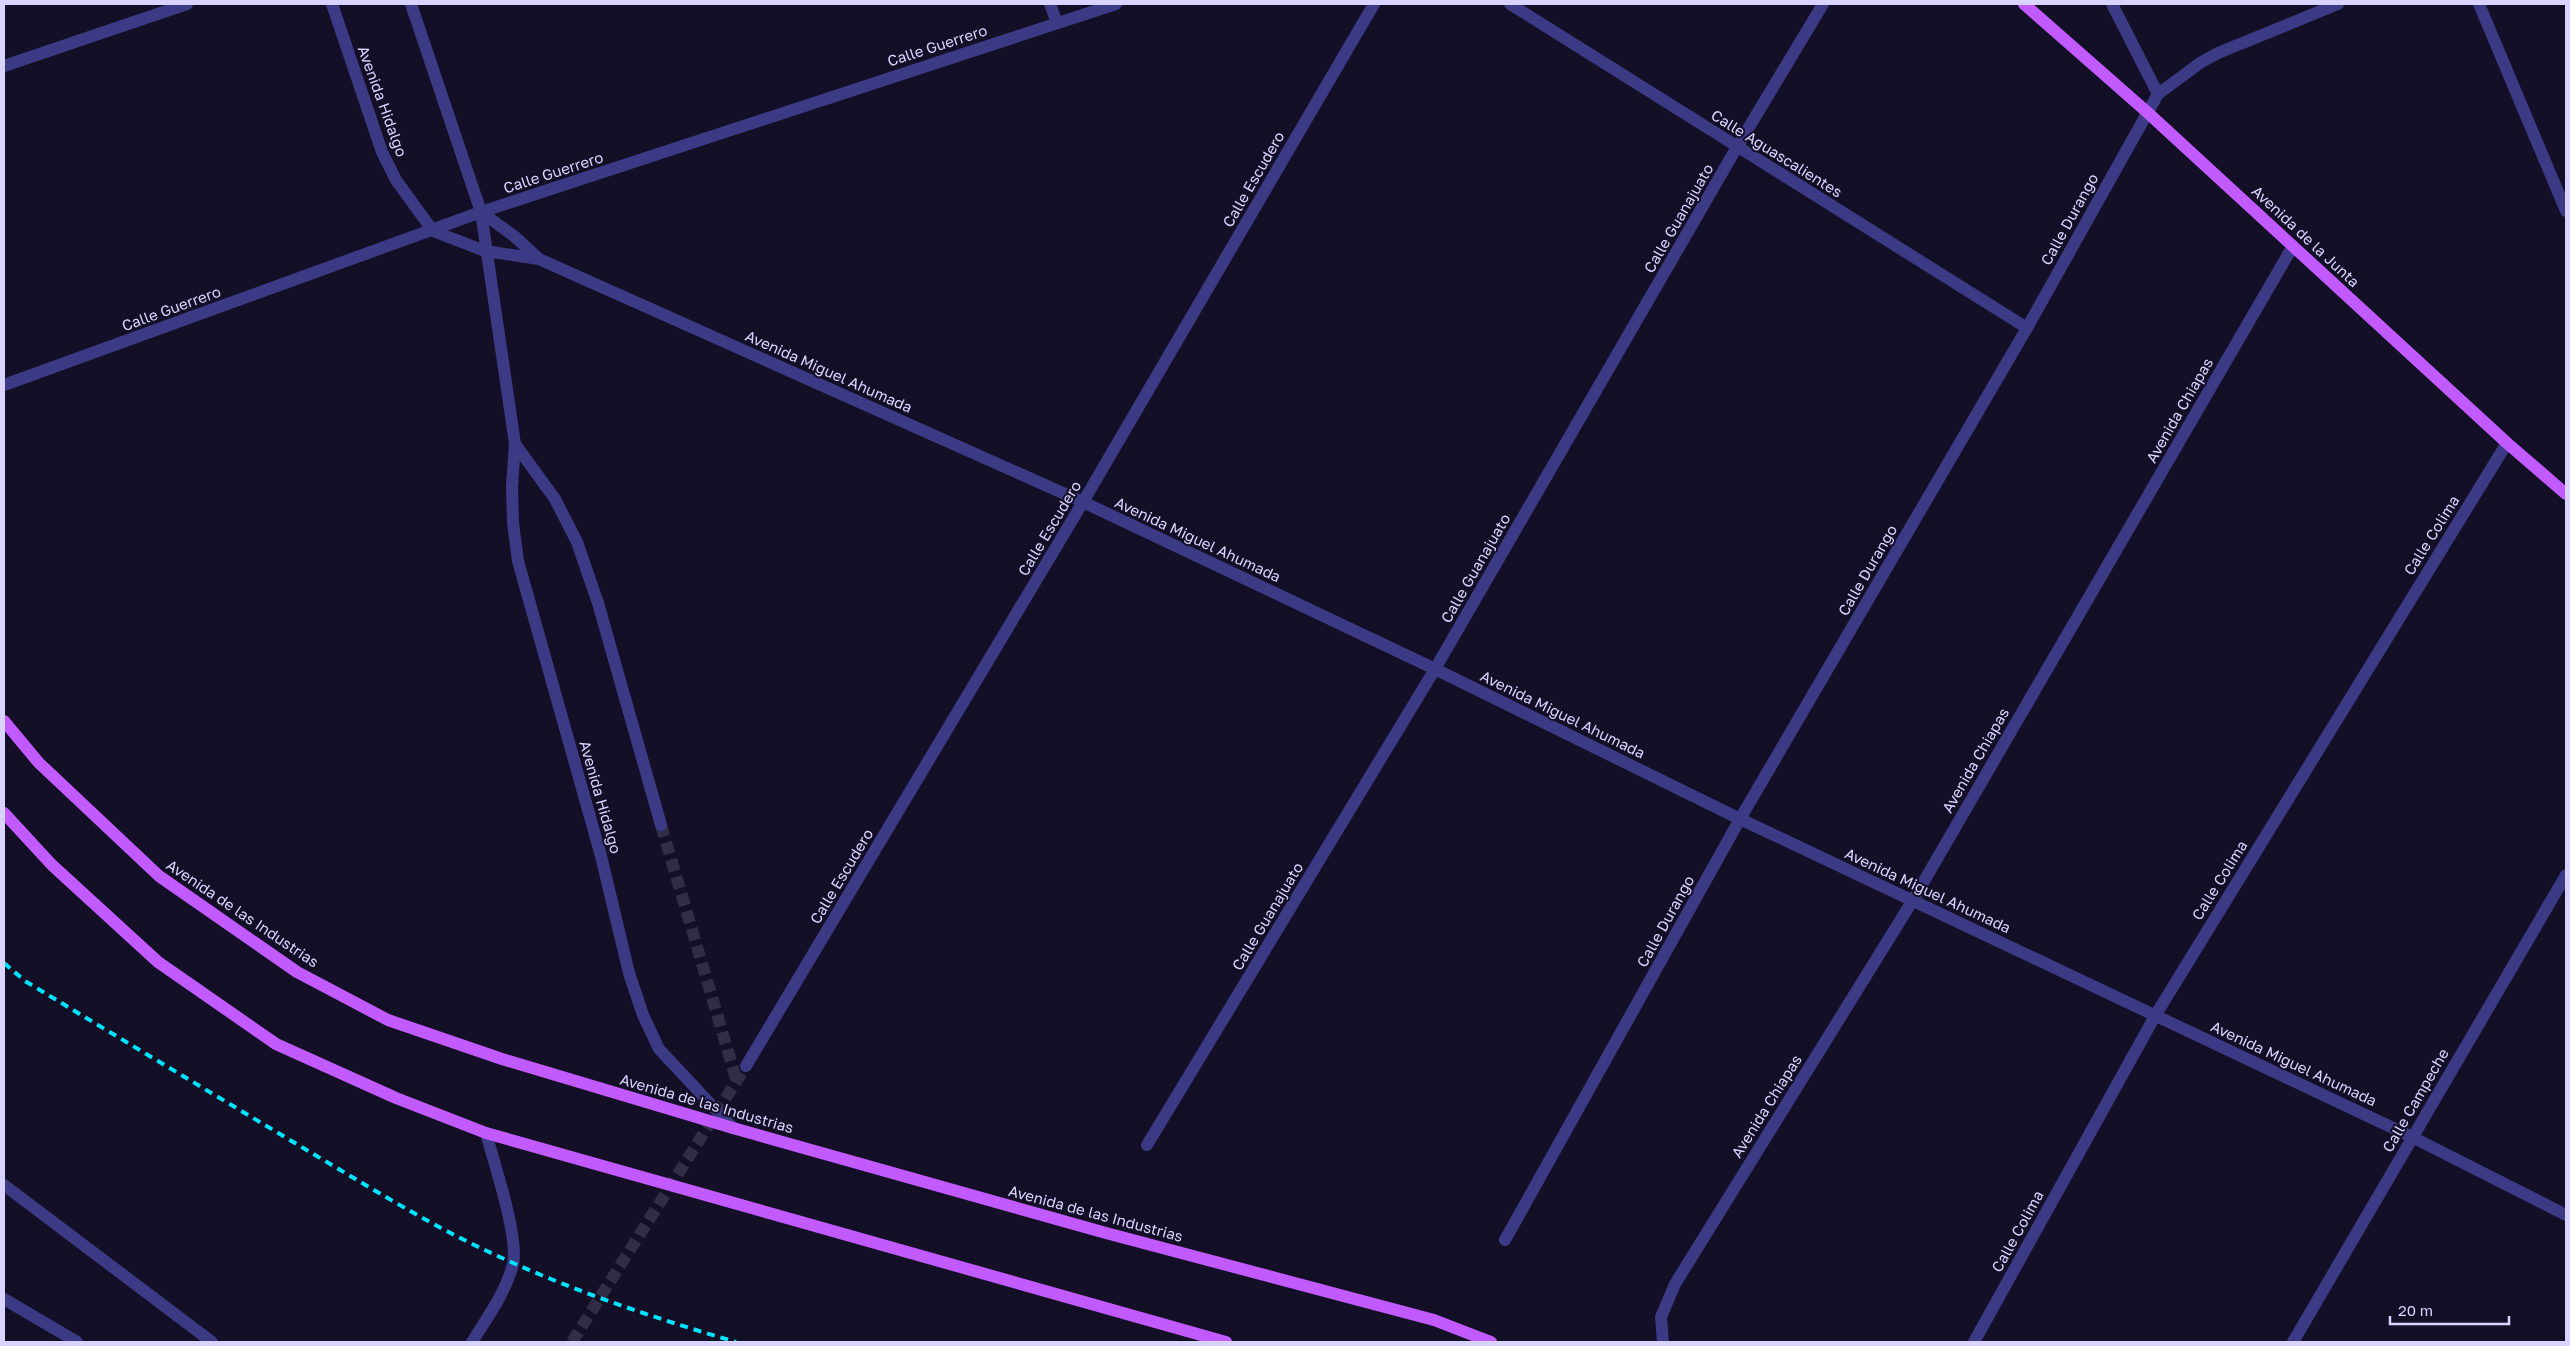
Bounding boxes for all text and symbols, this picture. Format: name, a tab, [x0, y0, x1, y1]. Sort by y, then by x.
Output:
street label: Calle Guerrero	[885, 20, 989, 70]
street label: Avenida Hidalgo	[355, 43, 411, 159]
street label: Calle Aguascalientes	[1708, 105, 1846, 201]
street label: Calle Escudero	[1218, 128, 1288, 230]
street label: Calle Guerrero	[501, 147, 605, 197]
street label: Calle Guanajuato	[1639, 160, 1717, 276]
street label: Calle Durango	[2036, 170, 2102, 268]
street label: Avenida de la Junta	[2249, 182, 2363, 290]
street label: Calle Guerrero	[119, 282, 223, 334]
street label: Avenida Miguel Ahumada	[743, 326, 915, 416]
street label: Avenida Chiapas	[2142, 354, 2216, 466]
street label: Calle Escudero	[1014, 477, 1084, 579]
street label: Calle Colima	[2399, 492, 2463, 578]
street label: Avenida Miguel Ahumada	[1112, 493, 1284, 585]
street label: Calle Guanajuato	[1436, 510, 1514, 626]
street label: Calle Durango	[1834, 521, 1900, 619]
street label: Avenida Miguel Ahumada	[1478, 666, 1648, 762]
street label: Avenida Chiapas	[1938, 704, 2012, 816]
street label: Avenida Hidalgo	[576, 738, 626, 856]
street label: Calle Escudero	[806, 825, 876, 927]
street label: Calle Colima	[2187, 837, 2251, 923]
street label: Avenida Miguel Ahumada	[1842, 844, 2014, 936]
street label: Avenida de las Industrias	[163, 855, 323, 971]
street label: Calle Guanajuato	[1228, 859, 1306, 973]
street label: Calle Durango	[1632, 872, 1698, 970]
street label: Avenida Miguel Ahumada	[2208, 1017, 2380, 1109]
street label: Calle Campeche	[2378, 1045, 2452, 1155]
street label: Avenida Chiapas	[1727, 1051, 1805, 1161]
street label: Avenida de las Industrias	[618, 1070, 796, 1136]
street label: Avenida de las Industrias	[1007, 1181, 1185, 1245]
street label: Calle Colima	[1987, 1187, 2047, 1275]
scale bar	[2390, 1294, 2509, 1326]
text: 20 m	[2398, 1301, 2433, 1319]

